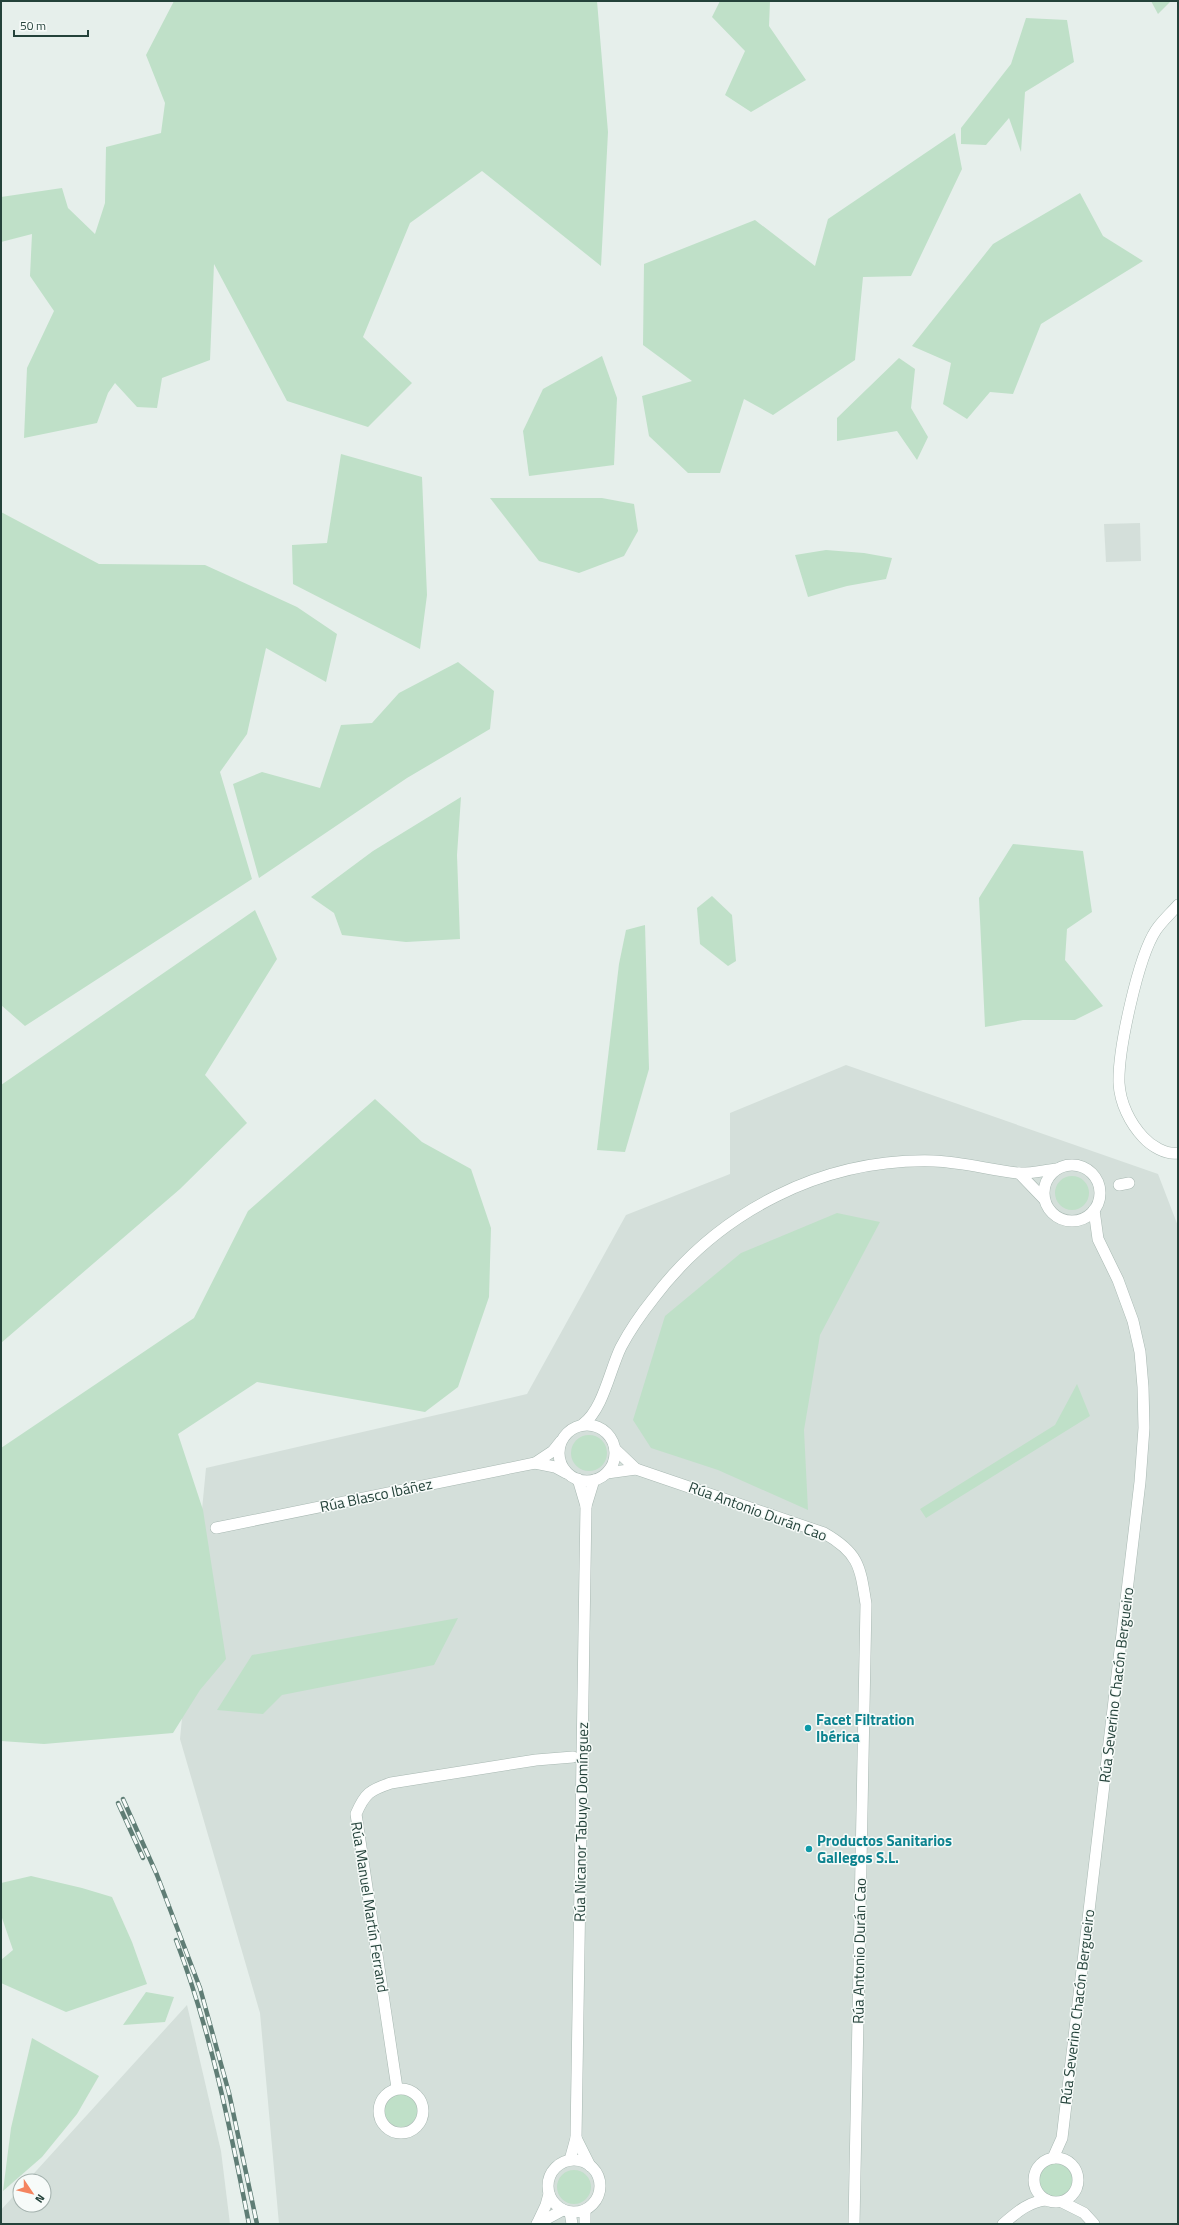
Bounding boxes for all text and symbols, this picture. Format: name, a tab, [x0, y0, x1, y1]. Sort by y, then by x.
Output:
scale bar	[14, 12, 88, 38]
text: 50 m	[20, 16, 46, 35]
street label: Rúa Blasco Ibáñez	[318, 1472, 435, 1518]
street label: Rúa Antonio Durán Cao	[685, 1475, 831, 1547]
street label: Rúa Severino Chacón Bergueiro	[1093, 1586, 1139, 1784]
place label: Facet Filtration Ibérica	[816, 1708, 915, 1748]
street label: Rúa Nicanor Tabuyo Domínguez	[568, 1722, 594, 1922]
marker: Facet Filtration Ibérica	[803, 1723, 813, 1733]
street label: Rúa Manuel Martín Ferrand	[345, 1820, 395, 1994]
place label: Productos Sanitarios Gallegos S.L.	[817, 1829, 952, 1869]
marker: Productos Sanitarios Gallegos S.L.	[804, 1844, 814, 1854]
street label: Rúa Antonio Durán Cao	[846, 1878, 872, 2024]
street label: Rúa Severino Chacón Bergueiro	[1054, 1908, 1100, 2106]
north arrow	[12, 2173, 52, 2213]
text: N	[31, 2191, 49, 2206]

